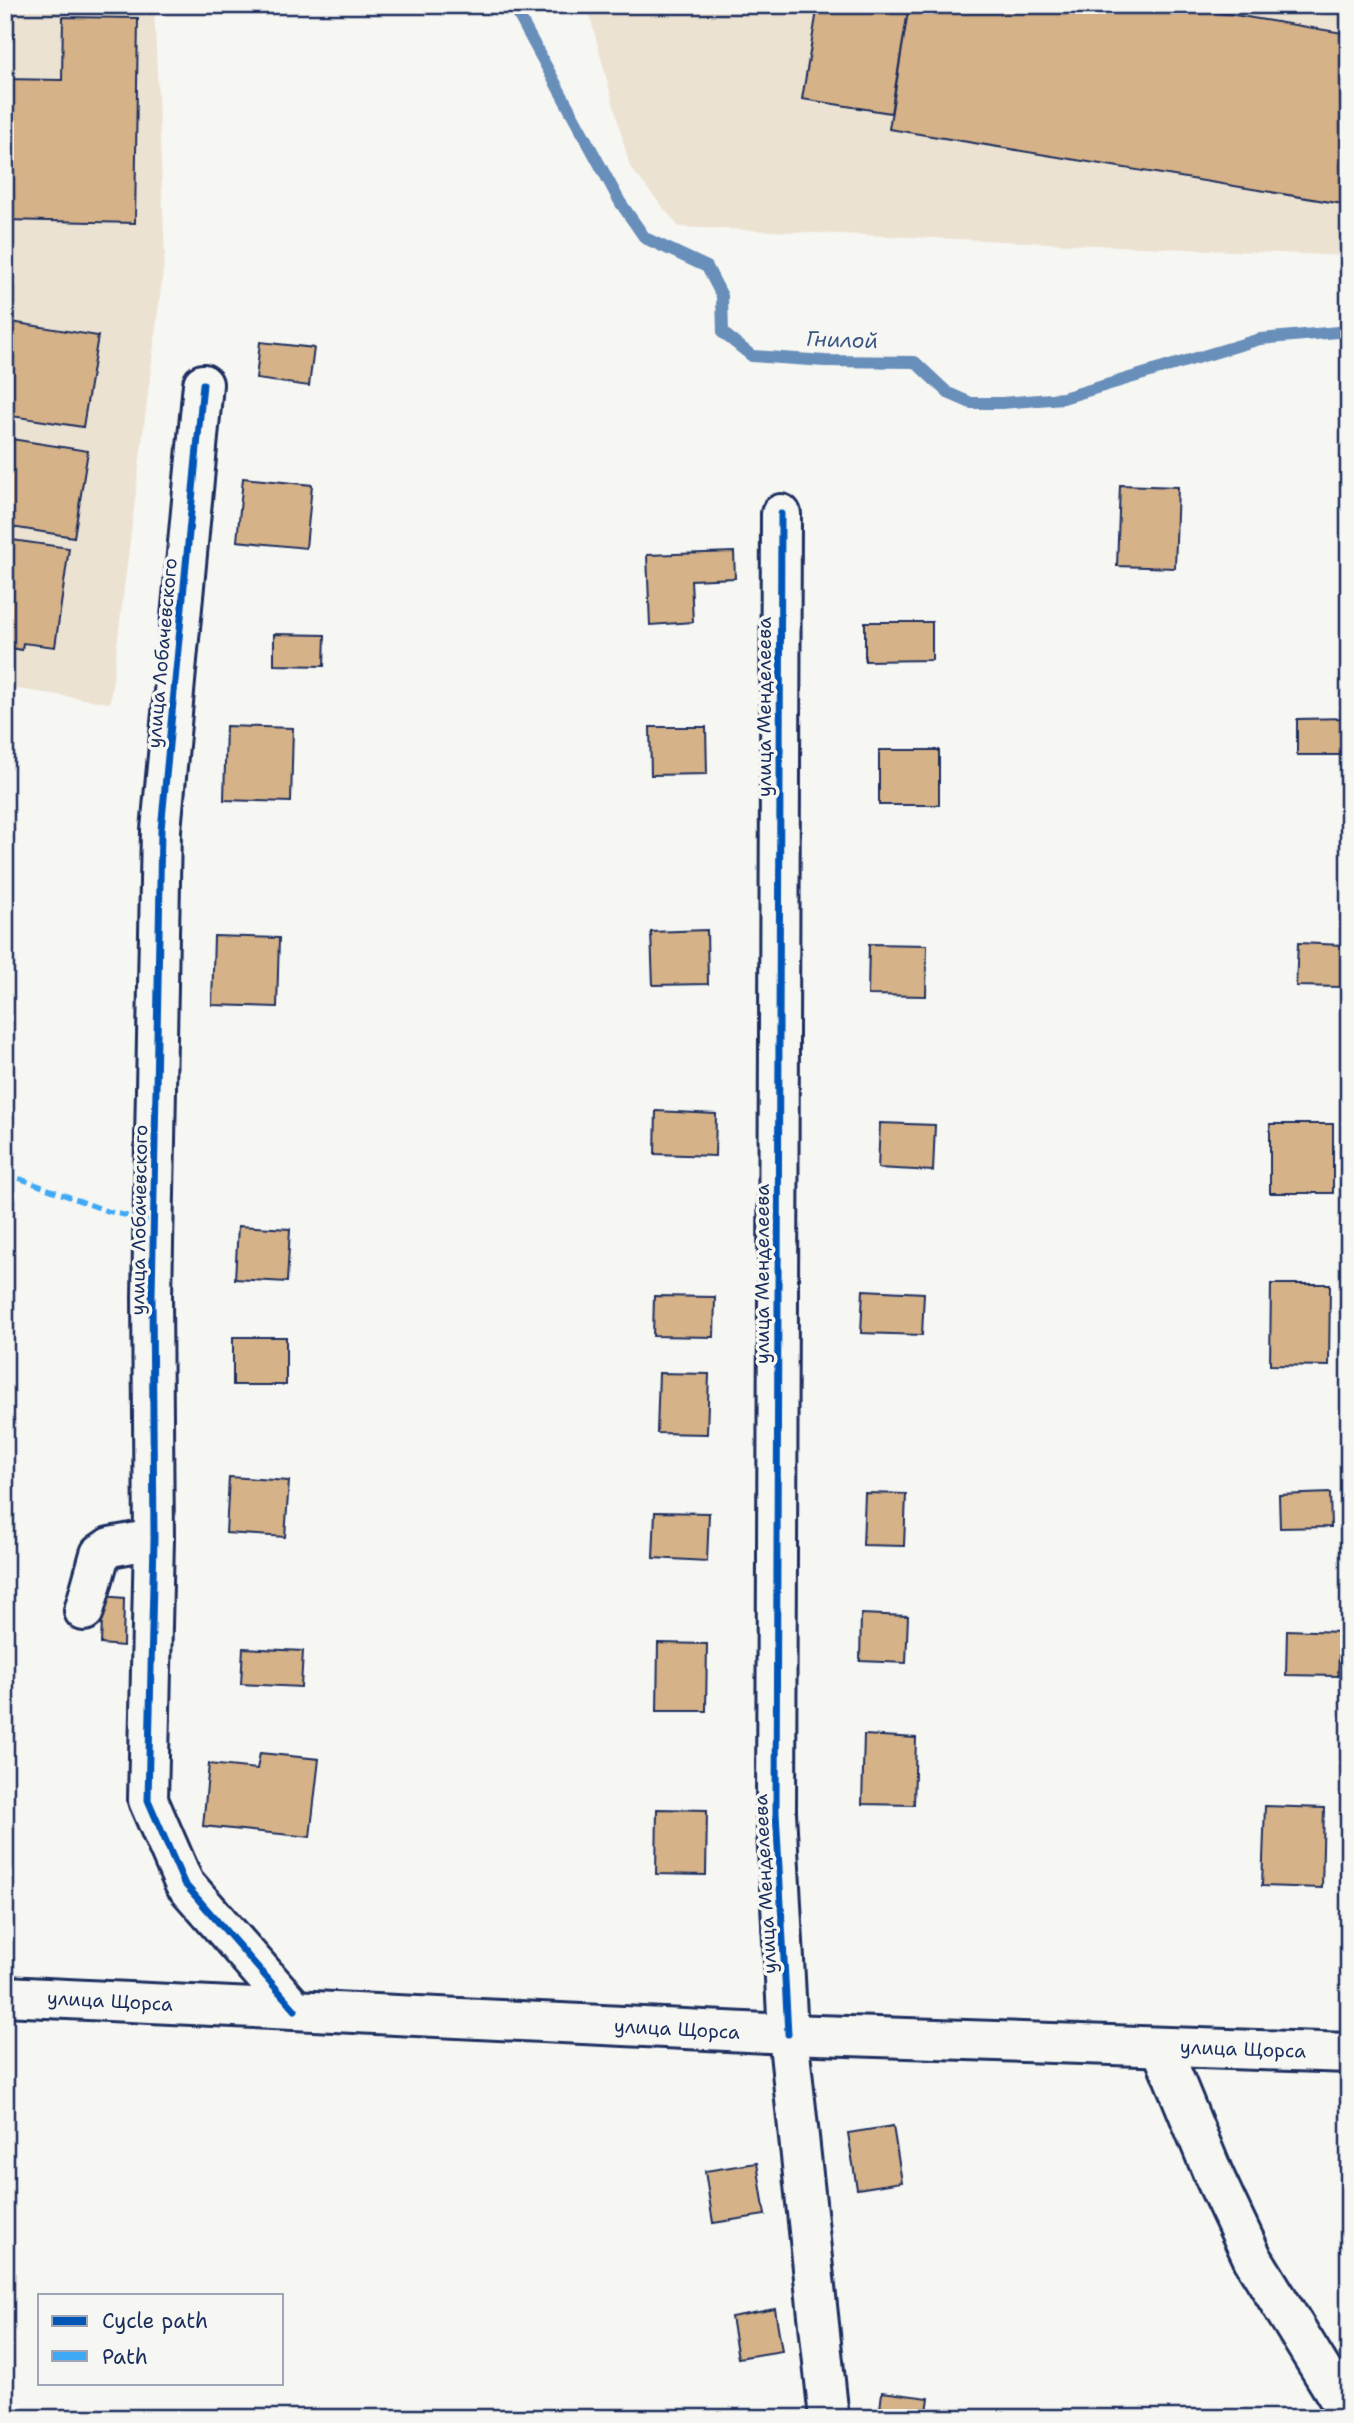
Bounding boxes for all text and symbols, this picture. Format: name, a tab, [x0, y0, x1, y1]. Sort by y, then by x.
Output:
water label: Гнилой	[805, 325, 879, 355]
street label: улица Лобачевского	[141, 557, 183, 749]
street label: улица Менделеева	[752, 617, 777, 797]
street label: улица Лобачевского	[125, 1124, 153, 1316]
street label: улица Менделеева	[750, 1184, 775, 1364]
street label: улица Менделеева	[748, 1793, 782, 1975]
street label: улица Щорса	[46, 1985, 174, 2017]
street label: улица Щорса	[613, 2013, 741, 2045]
street label: улица Щорса	[1180, 2034, 1307, 2064]
legend	[38, 2294, 284, 2384]
text: Cycle path	[102, 2307, 208, 2335]
text: Path	[102, 2343, 148, 2371]

